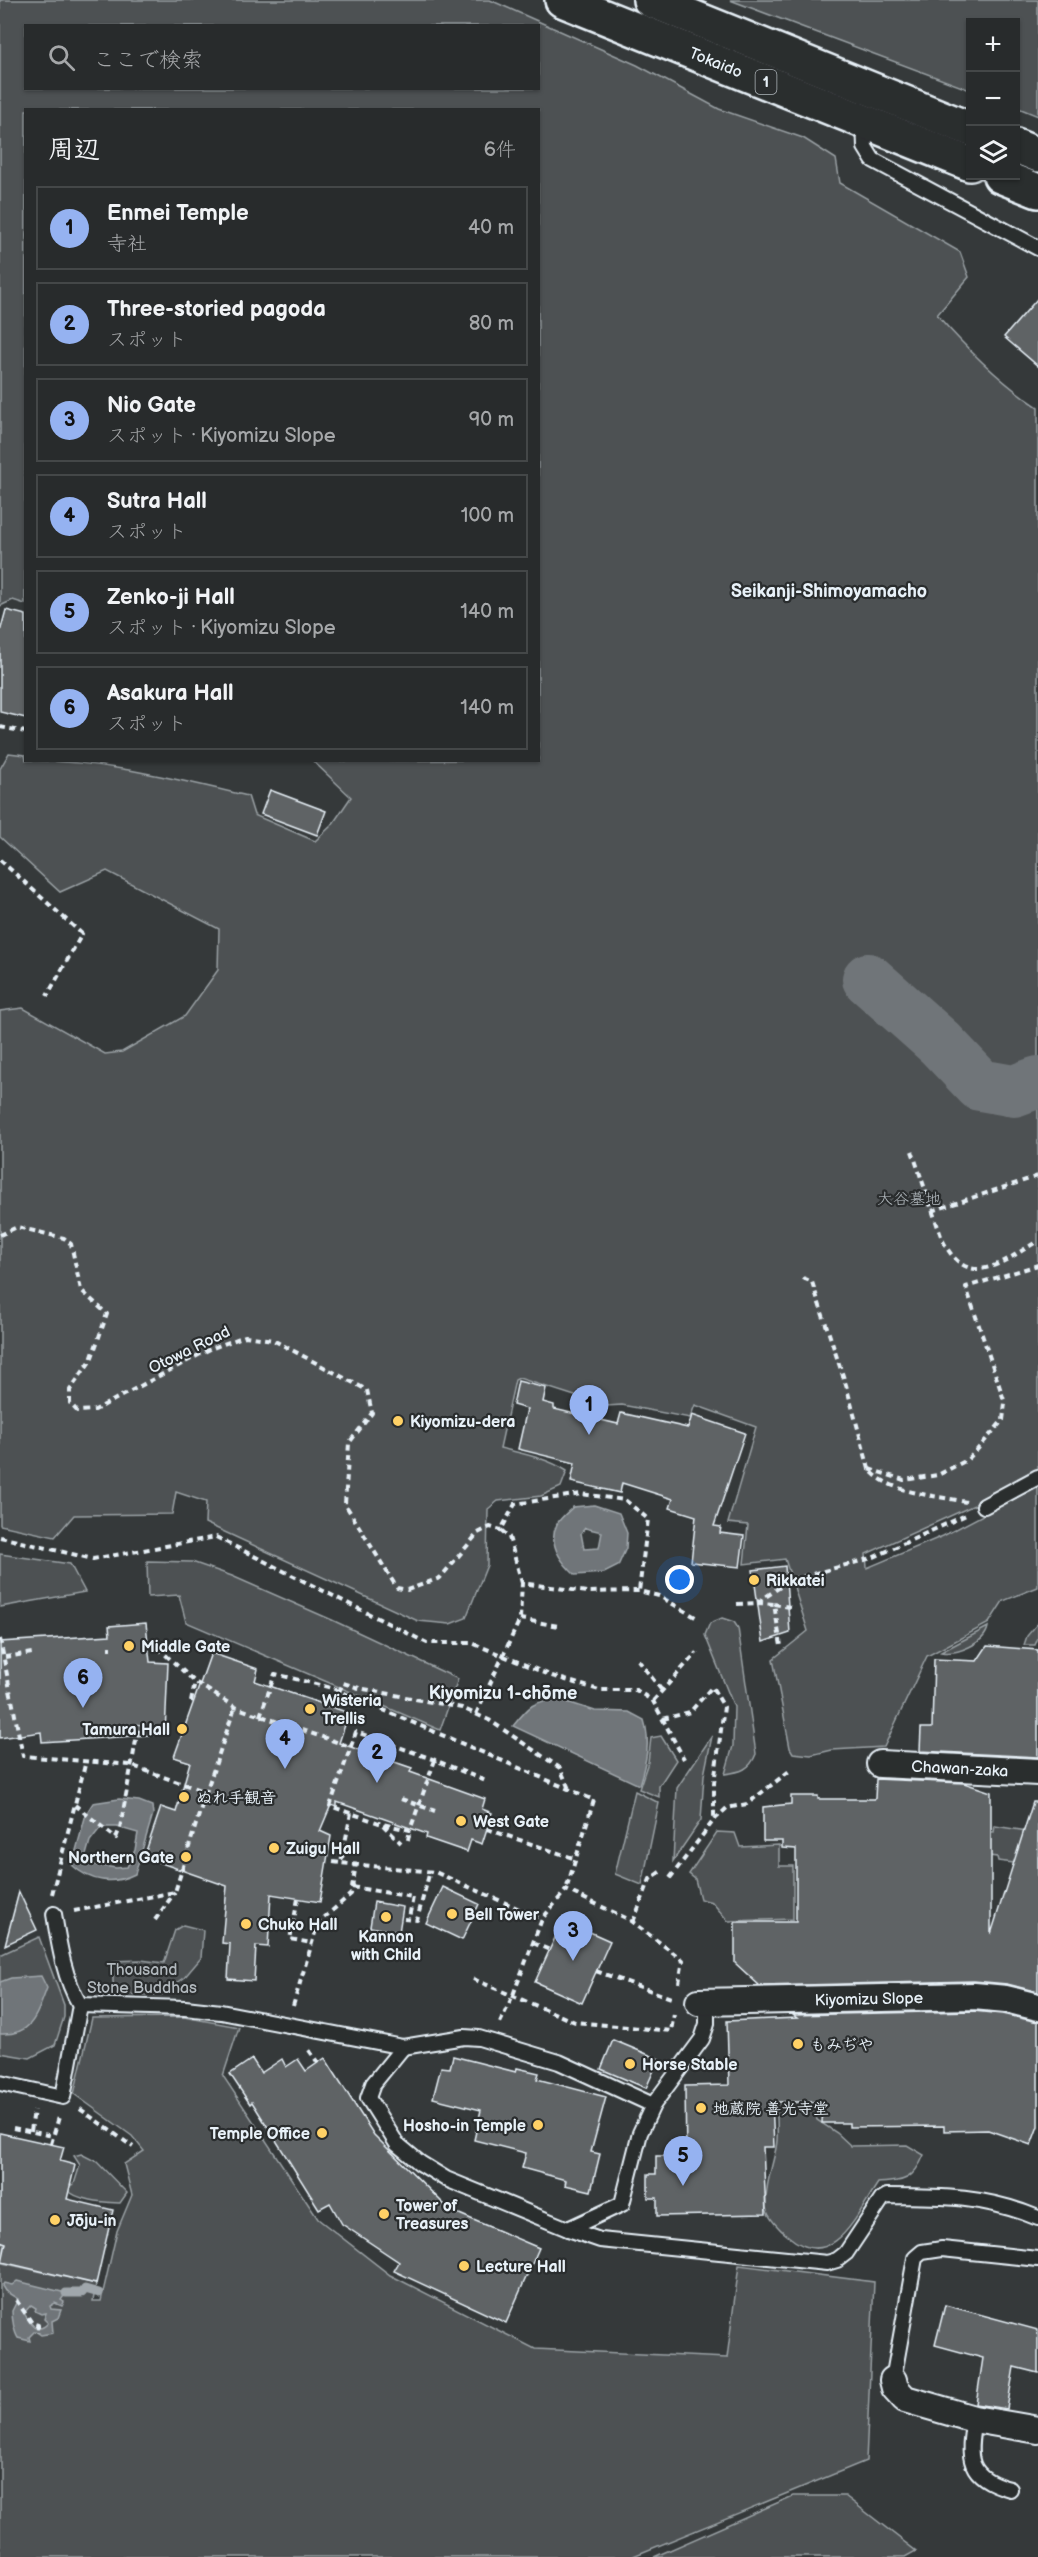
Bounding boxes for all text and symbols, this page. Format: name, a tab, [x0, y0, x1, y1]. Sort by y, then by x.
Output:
map controls	[966, 18, 1020, 180]
button: +	[966, 18, 1020, 72]
search box	[24, 24, 540, 90]
icon: search	[45, 41, 78, 74]
street label: Tokaido	[686, 44, 745, 83]
text: ここで検索	[93, 47, 203, 74]
road number: 1	[756, 70, 777, 94]
button: −	[966, 72, 1020, 126]
button: layers	[966, 126, 1020, 180]
text: 周辺	[48, 135, 100, 166]
text: 6件	[484, 138, 516, 162]
text: Enmei Temple	[107, 200, 249, 227]
text: 1	[65, 216, 74, 240]
text: 40 m	[468, 216, 514, 240]
text: 寺社	[107, 232, 147, 256]
text: Three-storied pagoda	[107, 296, 326, 323]
text: 2	[64, 312, 75, 336]
text: 80 m	[469, 312, 514, 336]
text: スポット	[107, 328, 187, 352]
text: Nio Gate	[107, 392, 196, 419]
text: 3	[64, 408, 75, 432]
text: 90 m	[469, 408, 514, 432]
text: スポット · Kiyomizu Slope	[107, 424, 336, 448]
text: Sutra Hall	[107, 488, 207, 515]
text: 4	[64, 504, 75, 528]
text: 100 m	[461, 504, 514, 528]
text: スポット	[107, 520, 187, 544]
district label: Seikanji-Shimoyamacho	[731, 581, 927, 602]
text: Zenko-ji Hall	[107, 584, 235, 611]
text: 5	[64, 600, 75, 624]
text: 140 m	[460, 600, 514, 624]
text: スポット · Kiyomizu Slope	[107, 616, 336, 640]
text: Asakura Hall	[107, 680, 234, 707]
text: 6	[63, 696, 76, 720]
text: 140 m	[460, 696, 514, 720]
text: スポット	[107, 712, 187, 736]
park label: 大谷墓地	[877, 1190, 941, 1209]
street label: Otowa Road	[146, 1322, 234, 1378]
pin: 1	[570, 1386, 608, 1435]
place label: Kiyomizu-dera	[410, 1413, 515, 1432]
marker: Kiyomizu-dera	[391, 1414, 405, 1428]
your location	[665, 1565, 694, 1594]
place label: Rikkatei	[766, 1572, 825, 1591]
marker: Rikkatei	[747, 1573, 761, 1587]
place label: Middle Gate	[141, 1638, 230, 1657]
marker: Middle Gate	[122, 1639, 136, 1653]
pin: 6	[64, 1658, 103, 1708]
district label: Kiyomizu 1-chōme	[429, 1683, 577, 1704]
place label: Wisteria Trellis	[322, 1692, 382, 1729]
marker: Wisteria Trellis	[303, 1702, 317, 1716]
pin: 4	[266, 1720, 304, 1769]
place label: Tamura Hall	[82, 1721, 170, 1740]
marker: Tamura Hall	[175, 1722, 189, 1736]
pin: 2	[358, 1734, 397, 1783]
street label: Chawan-zaka	[911, 1758, 1009, 1781]
place label: ぬれ手観音	[196, 1789, 276, 1808]
marker: ぬれ手観音	[177, 1790, 191, 1804]
place label: West Gate	[473, 1813, 549, 1832]
marker: West Gate	[454, 1814, 468, 1828]
place label: Zuigu Hall	[286, 1840, 360, 1859]
marker: Zuigu Hall	[267, 1841, 281, 1855]
place label: Northern Gate	[68, 1849, 174, 1868]
marker: Northern Gate	[179, 1850, 193, 1864]
place label: Bell Tower	[464, 1906, 540, 1925]
marker: Bell Tower	[445, 1907, 459, 1921]
marker: Kannon with Child	[379, 1910, 393, 1924]
pin: 3	[554, 1912, 592, 1961]
place label: Chuko Hall	[258, 1916, 338, 1935]
marker: Chuko Hall	[239, 1917, 253, 1931]
place label: Kannon with Child	[351, 1928, 421, 1965]
park label: Thousand Stone Buddhas	[87, 1961, 197, 1998]
street label: Kiyomizu Slope	[815, 1989, 924, 2010]
place label: もみぢや	[810, 2036, 874, 2055]
marker: もみぢや	[791, 2037, 805, 2051]
place label: Horse Stable	[642, 2056, 737, 2075]
marker: Horse Stable	[623, 2057, 637, 2071]
place label: 地蔵院 善光寺堂	[713, 2100, 829, 2119]
marker: 地蔵院 善光寺堂	[694, 2101, 708, 2115]
place label: Hosho-in Temple	[403, 2117, 526, 2136]
marker: Hosho-in Temple	[531, 2118, 545, 2132]
place label: Temple Office	[210, 2125, 310, 2144]
marker: Temple Office	[315, 2126, 329, 2140]
pin: 5	[664, 2136, 702, 2186]
place label: Tower of Treasures	[396, 2197, 468, 2234]
marker: Tower of Treasures	[377, 2207, 391, 2221]
place label: Jōju-in	[67, 2212, 117, 2231]
marker: Jōju-in	[48, 2213, 62, 2227]
place label: Lecture Hall	[476, 2258, 566, 2277]
marker: Lecture Hall	[457, 2259, 471, 2273]

